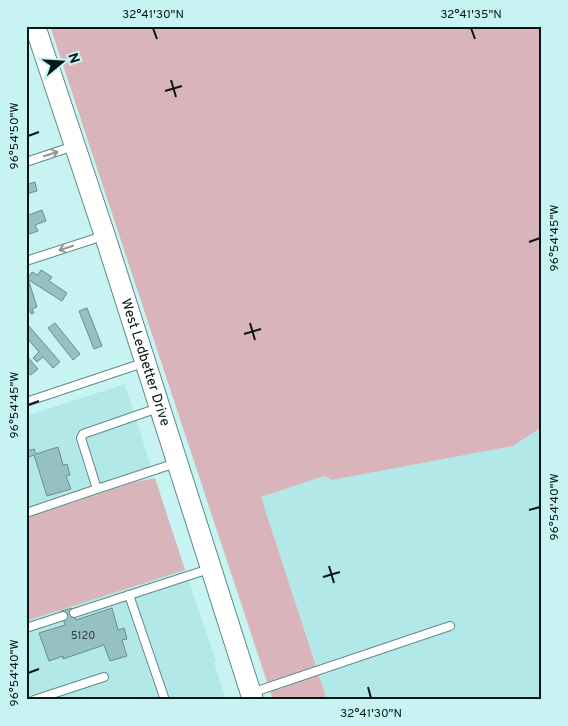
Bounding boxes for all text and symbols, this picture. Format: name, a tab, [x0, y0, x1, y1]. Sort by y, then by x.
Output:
text: 32°41'30"N	[122, 7, 184, 23]
text: 32°41'35"N	[440, 7, 502, 23]
north arrow	[38, 38, 88, 88]
text: N	[63, 51, 83, 66]
text: 96°54'50"W	[7, 103, 23, 170]
one-way arrow	[42, 149, 58, 158]
text: 96°54'45"W	[547, 205, 563, 271]
one-way arrow	[58, 244, 74, 253]
street label: West Ledbetter Drive	[117, 297, 174, 428]
text: 96°54'45"W	[7, 372, 23, 438]
text: 96°54'40"W	[547, 473, 563, 541]
house number: 5120	[71, 629, 95, 643]
text: 96°54'40"W	[7, 639, 23, 707]
text: 32°41'30"N	[340, 706, 402, 722]

